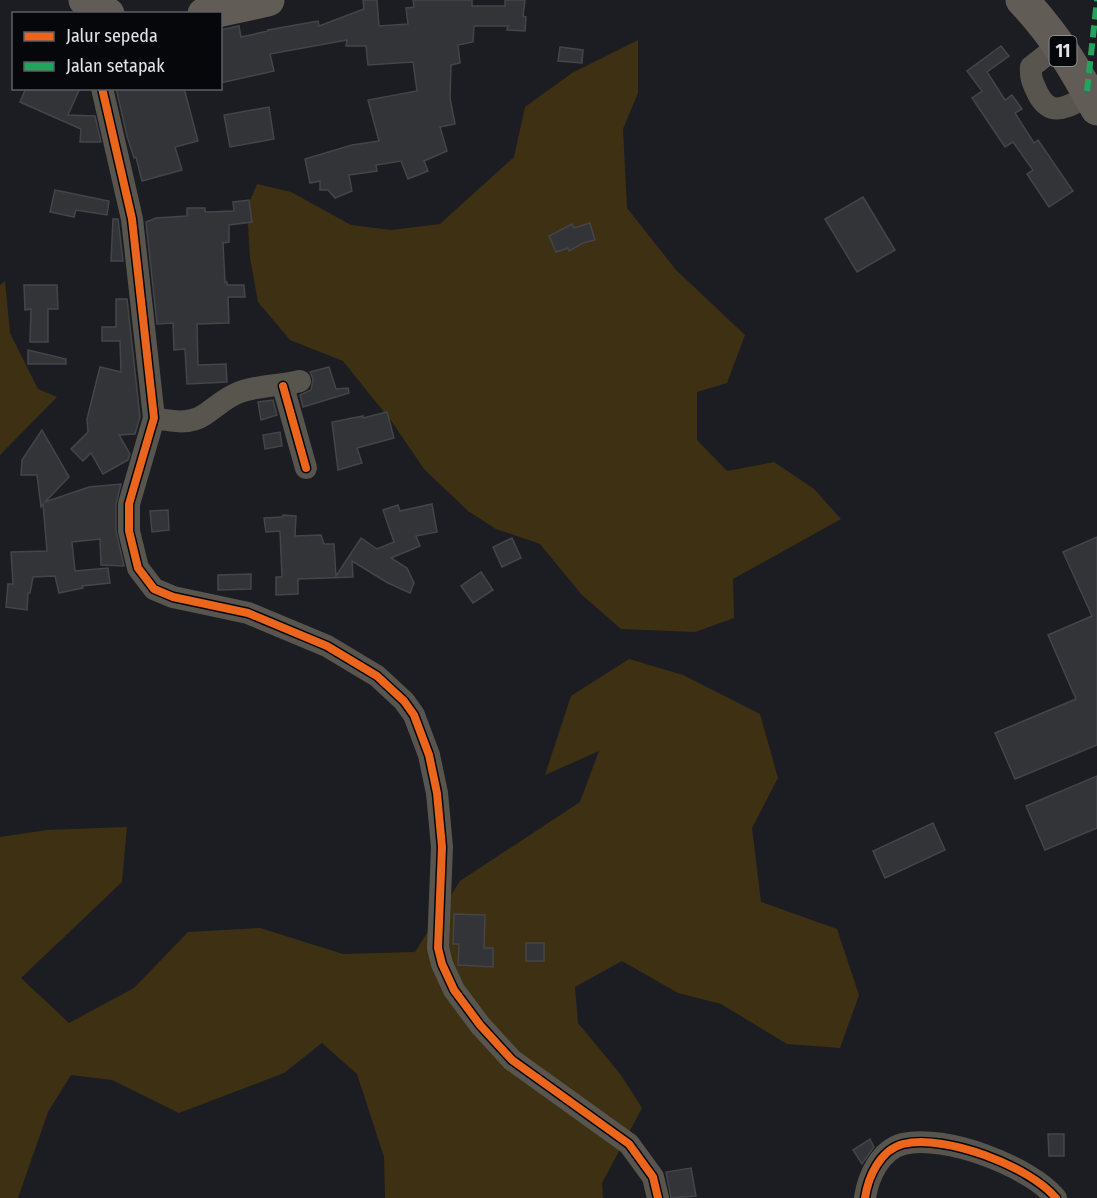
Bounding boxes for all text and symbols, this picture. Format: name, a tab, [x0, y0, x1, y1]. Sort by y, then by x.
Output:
legend	[12, 12, 222, 90]
text: Jalur sepeda	[66, 25, 158, 47]
road number: 11	[1050, 36, 1076, 66]
text: Jalan setapak	[66, 55, 165, 77]

